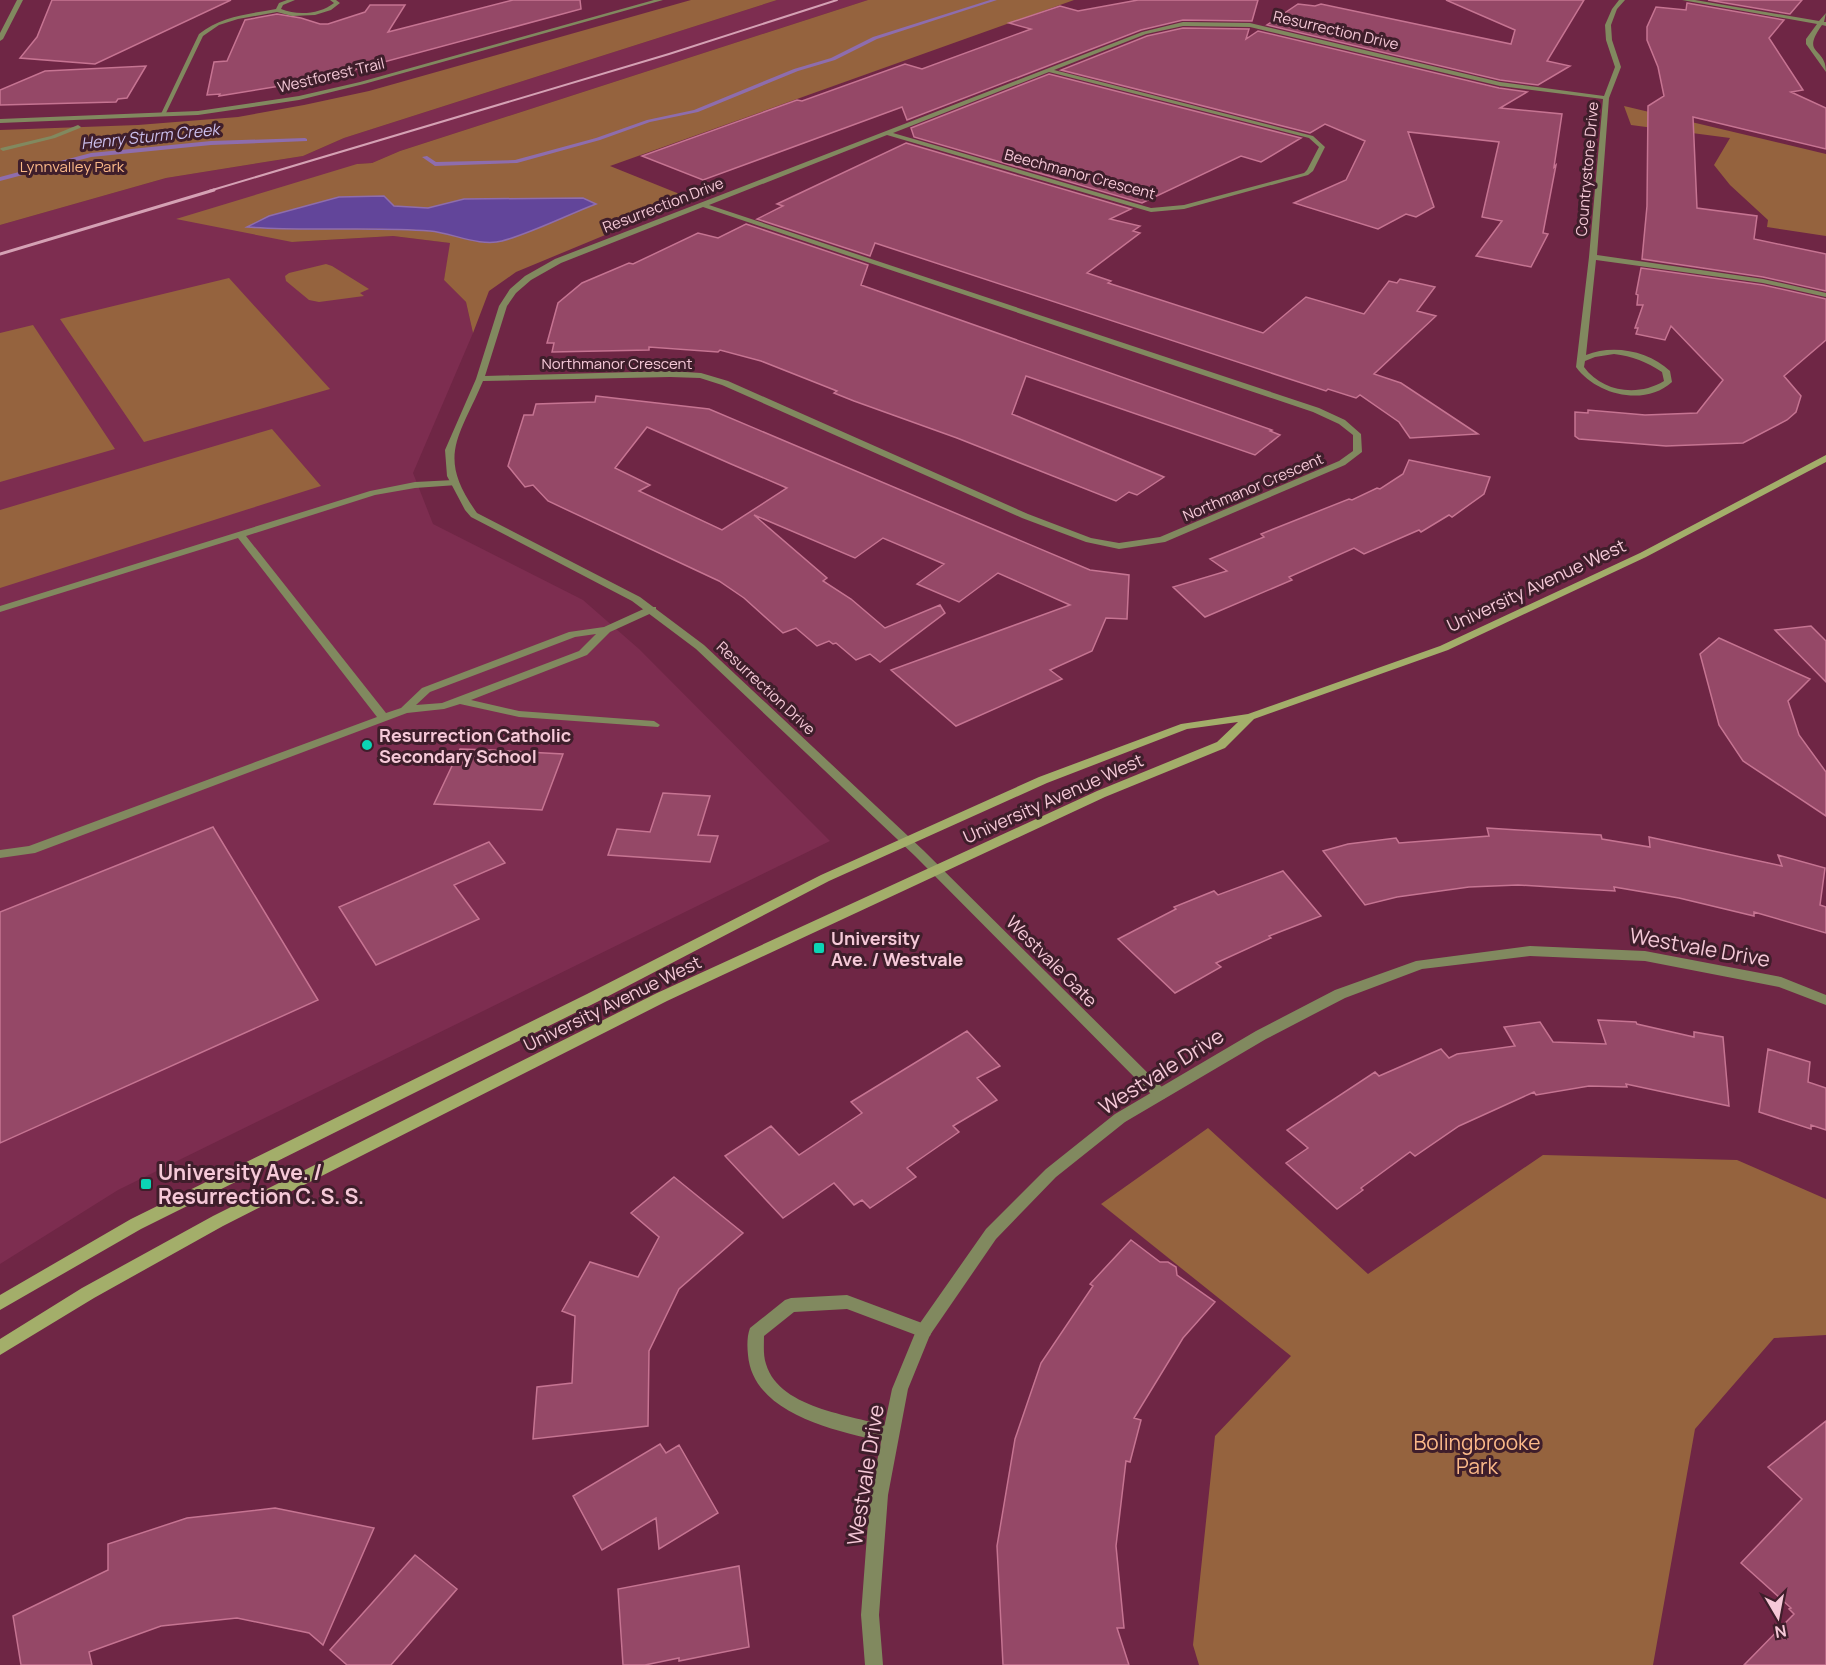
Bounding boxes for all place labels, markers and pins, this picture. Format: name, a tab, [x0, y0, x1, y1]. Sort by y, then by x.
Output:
place label: Resurrection Catholic Secondary School	[379, 723, 571, 768]
marker: Resurrection Catholic Secondary School	[360, 738, 374, 752]
place label: University Ave. / Westvale	[831, 926, 964, 971]
marker: University Ave. / Westvale	[812, 941, 826, 955]
place label: University Ave. / Resurrection C. S. S.	[158, 1158, 364, 1210]
marker: University Ave. / Resurrection C. S. S.	[139, 1177, 153, 1191]

